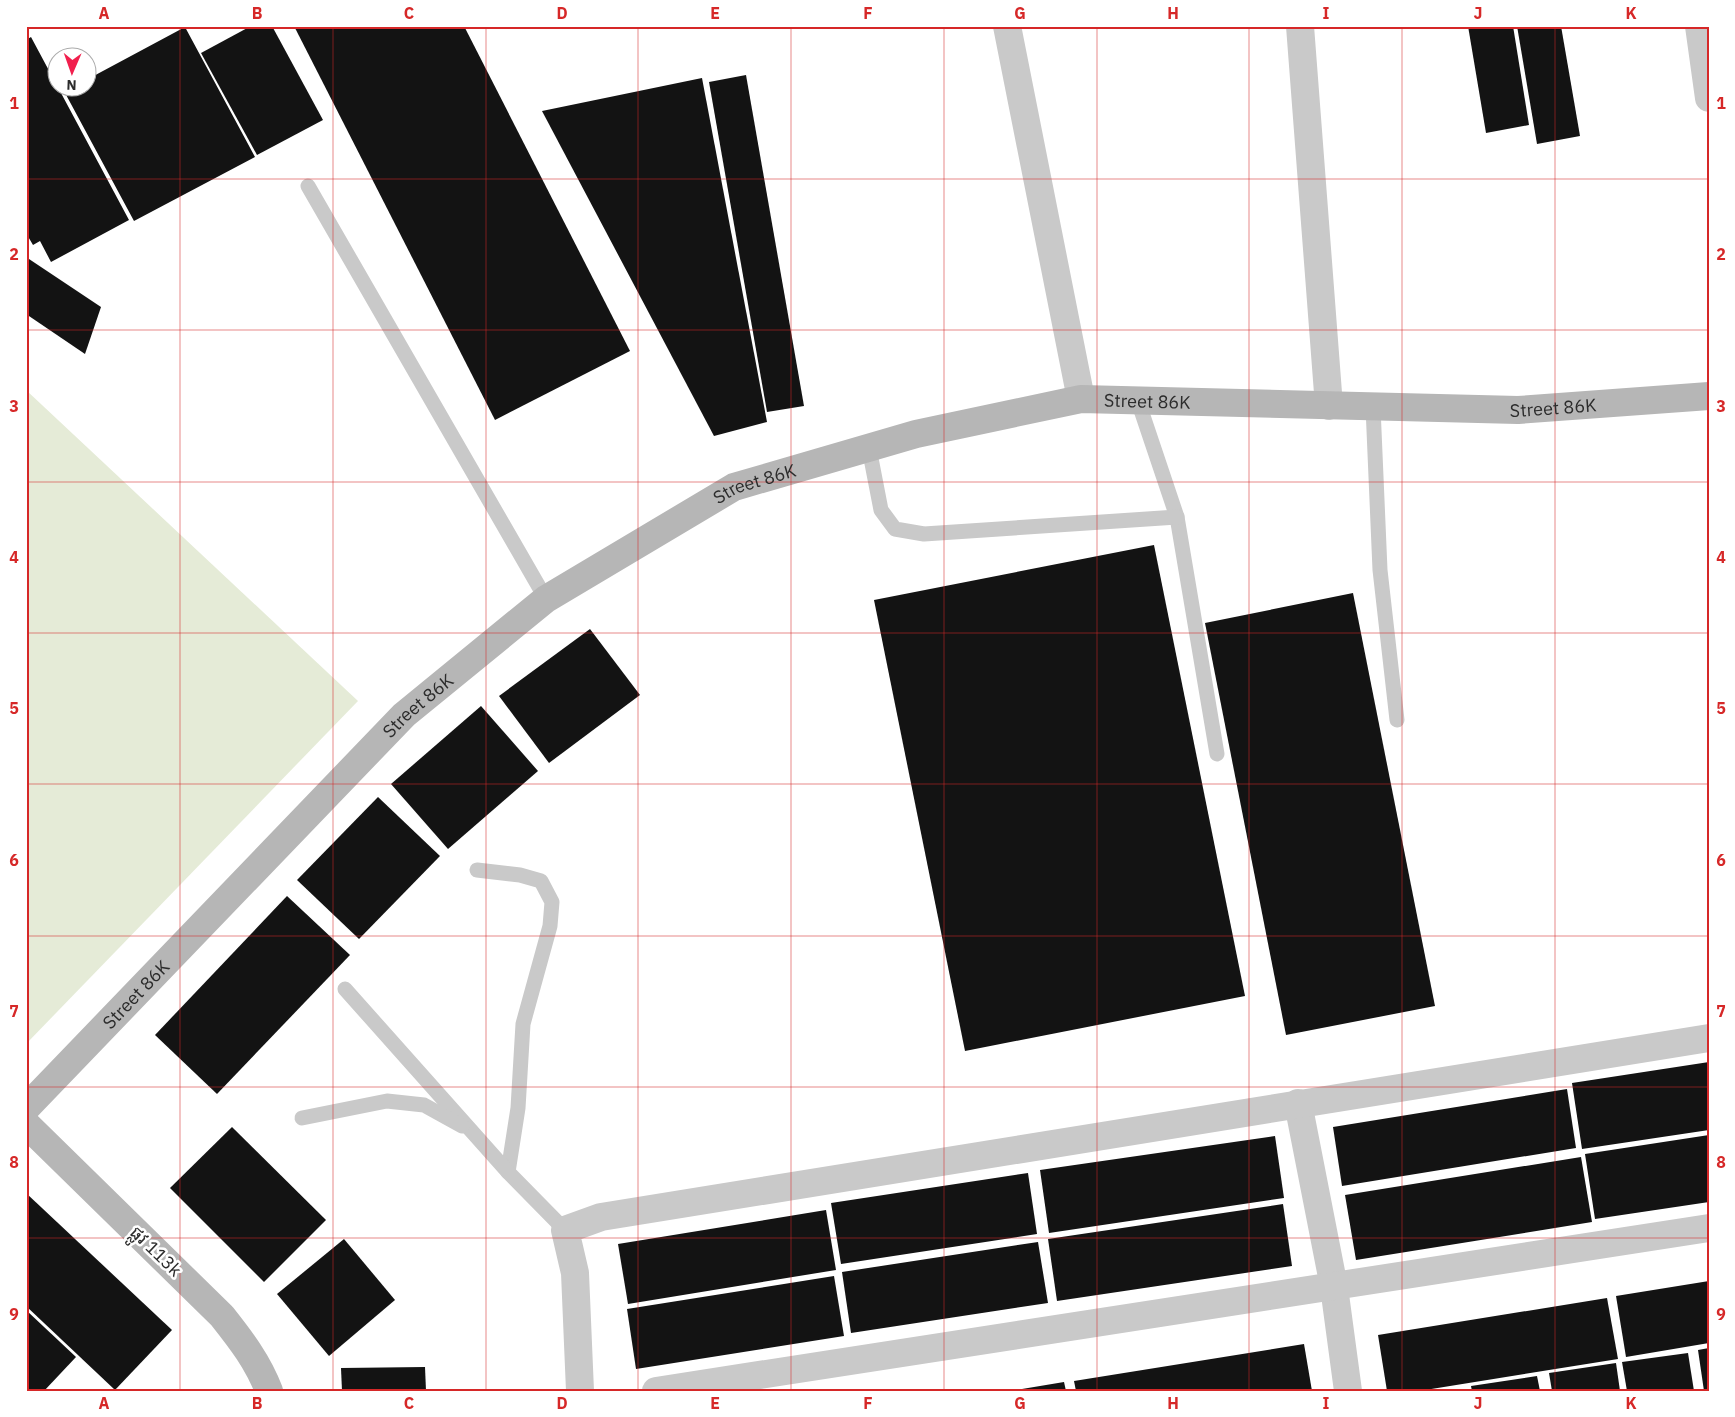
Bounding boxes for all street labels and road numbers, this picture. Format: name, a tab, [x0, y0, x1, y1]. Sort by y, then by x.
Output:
street label: Street 86K	[1104, 388, 1191, 413]
street label: Street 86K	[1510, 393, 1598, 422]
street label: Street 86K	[708, 458, 799, 509]
street label: Street 86K	[377, 668, 458, 742]
street label: Street 86K	[97, 954, 174, 1033]
street label: ផ្លូវ 113k	[121, 1221, 187, 1285]

